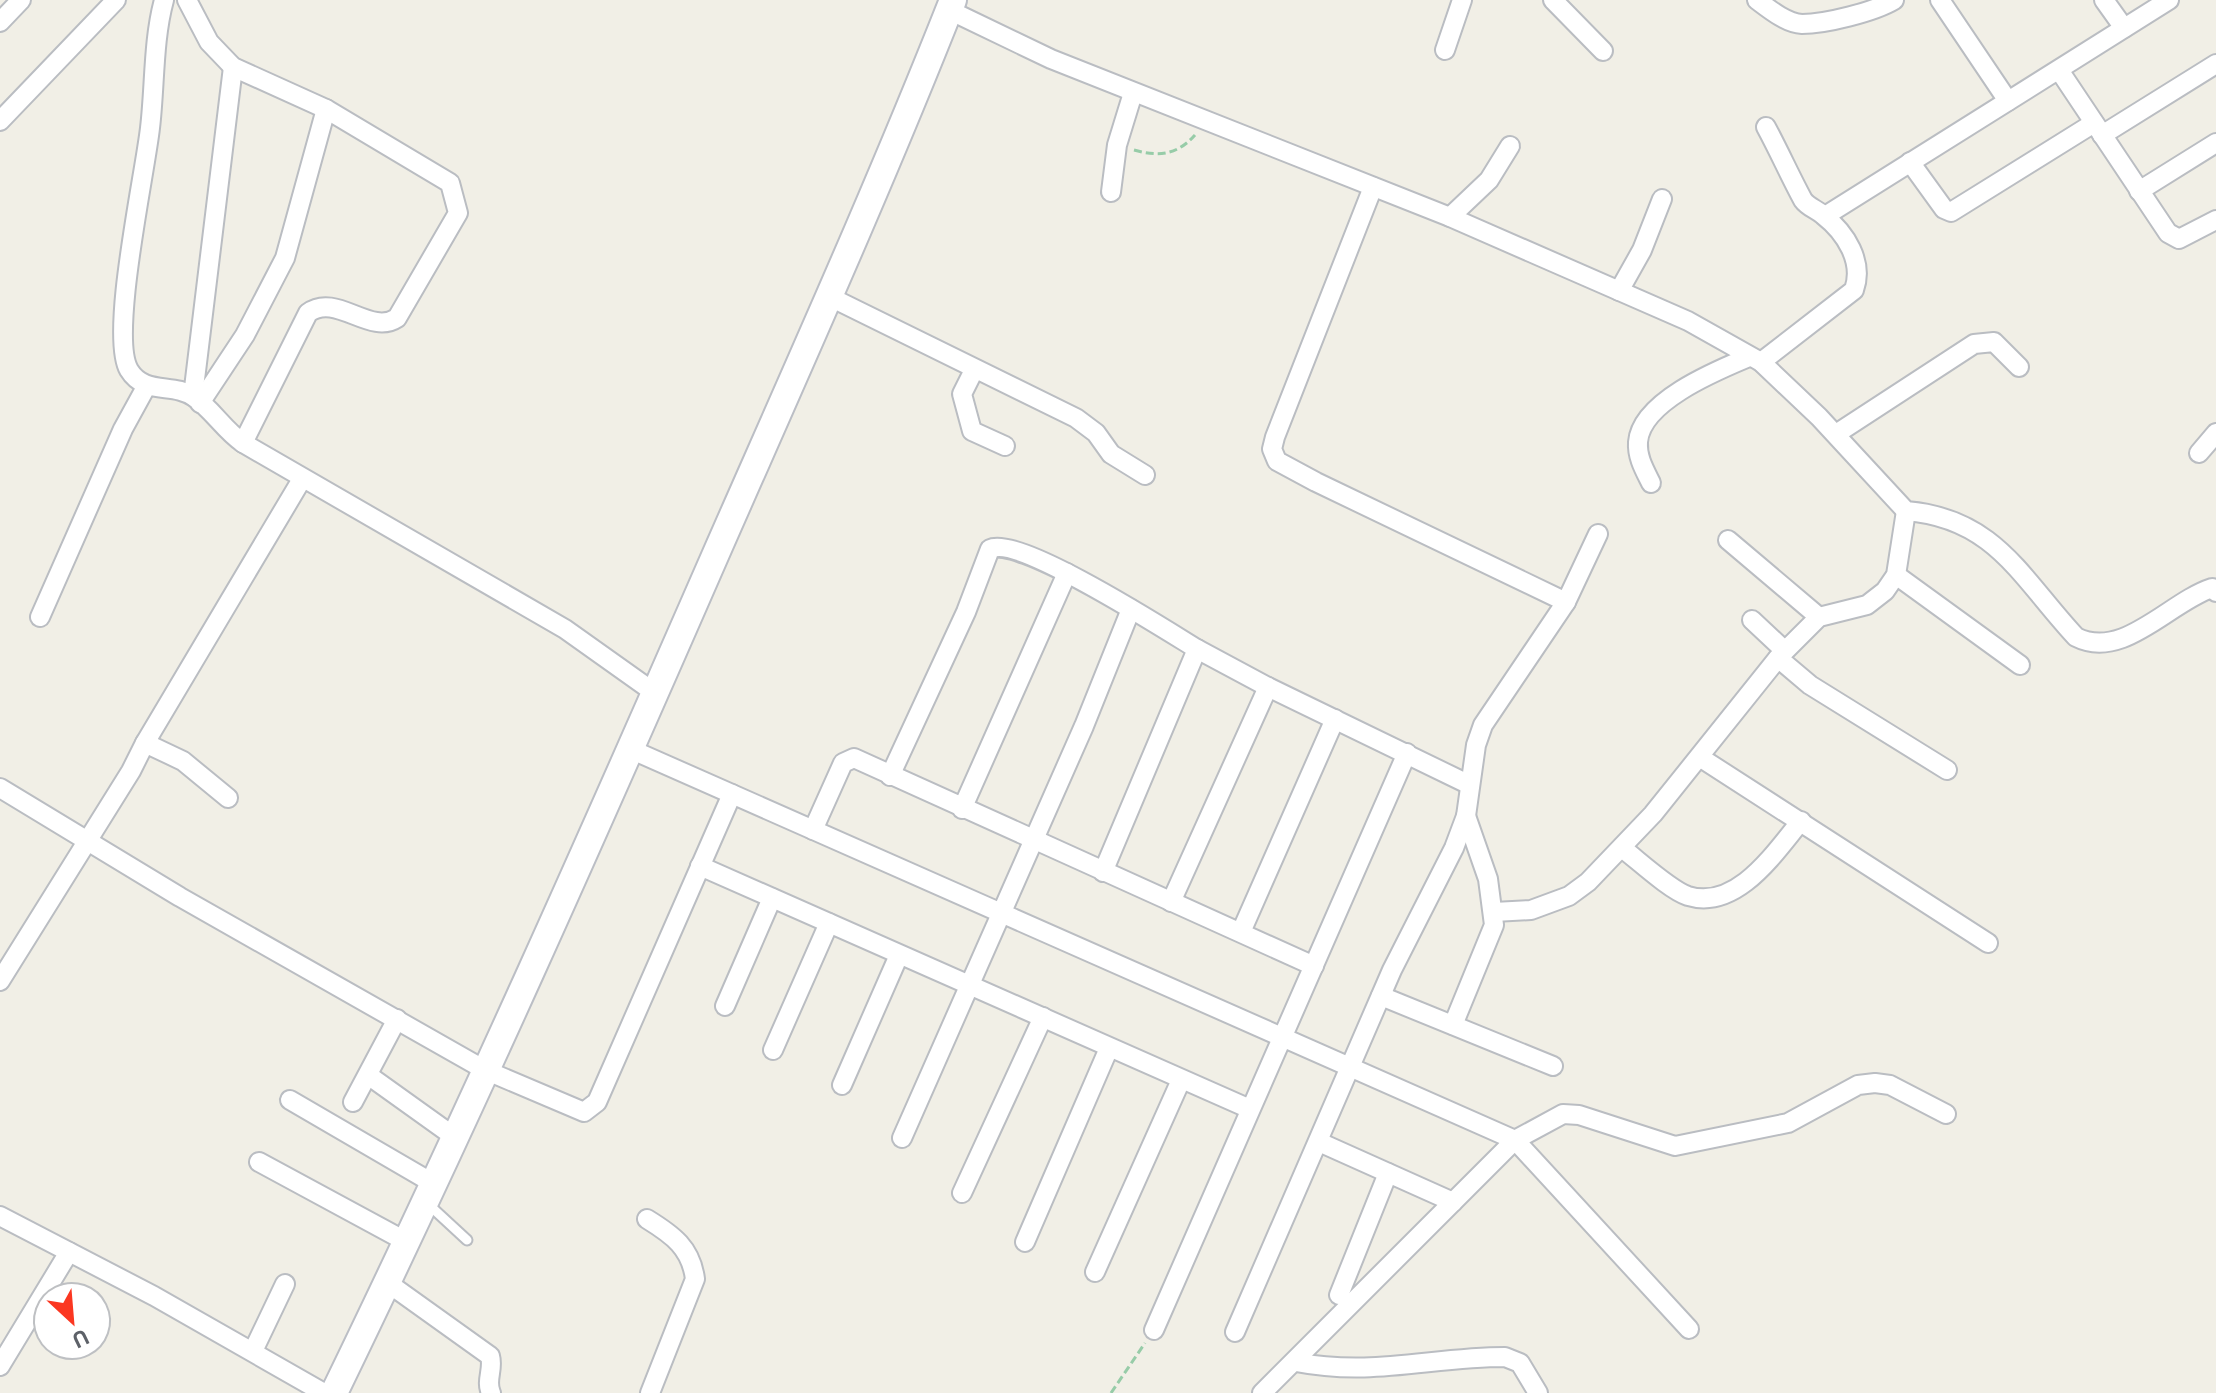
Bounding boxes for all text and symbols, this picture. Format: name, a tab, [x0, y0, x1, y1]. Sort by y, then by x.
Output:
north arrow	[32, 1281, 112, 1361]
text: U	[69, 1325, 93, 1354]

